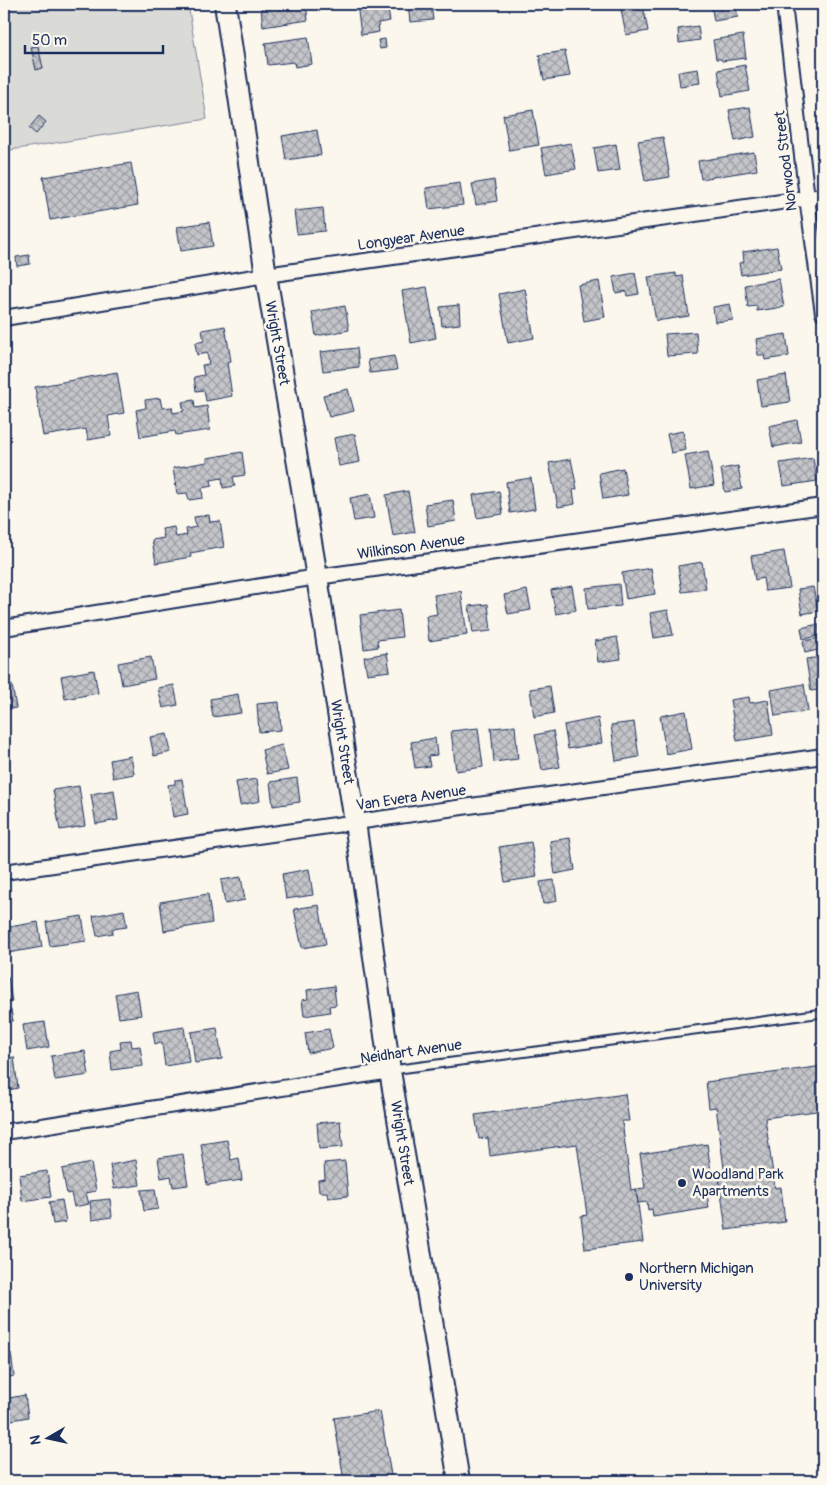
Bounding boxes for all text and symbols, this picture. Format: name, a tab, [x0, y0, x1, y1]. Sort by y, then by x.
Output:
scale bar	[25, 22, 162, 54]
text: 50 m	[32, 31, 67, 50]
street label: Norwood Street	[770, 109, 802, 212]
street label: Longyear Avenue	[356, 221, 466, 255]
street label: Wright Street	[260, 299, 294, 388]
street label: Wilkinson Avenue	[356, 530, 467, 564]
street label: Wright Street	[326, 698, 358, 787]
street label: Van Evera Avenue	[355, 781, 468, 815]
street label: Neidhart Avenue	[359, 1035, 464, 1069]
street label: Wright Street	[386, 1099, 418, 1188]
place label: Woodland Park Apartments	[692, 1165, 784, 1201]
marker: Woodland Park Apartments	[676, 1177, 688, 1189]
place label: Northern Michigan University	[639, 1259, 754, 1295]
marker: Northern Michigan University	[623, 1271, 635, 1283]
north arrow	[22, 1412, 72, 1462]
text: N	[27, 1434, 45, 1446]

